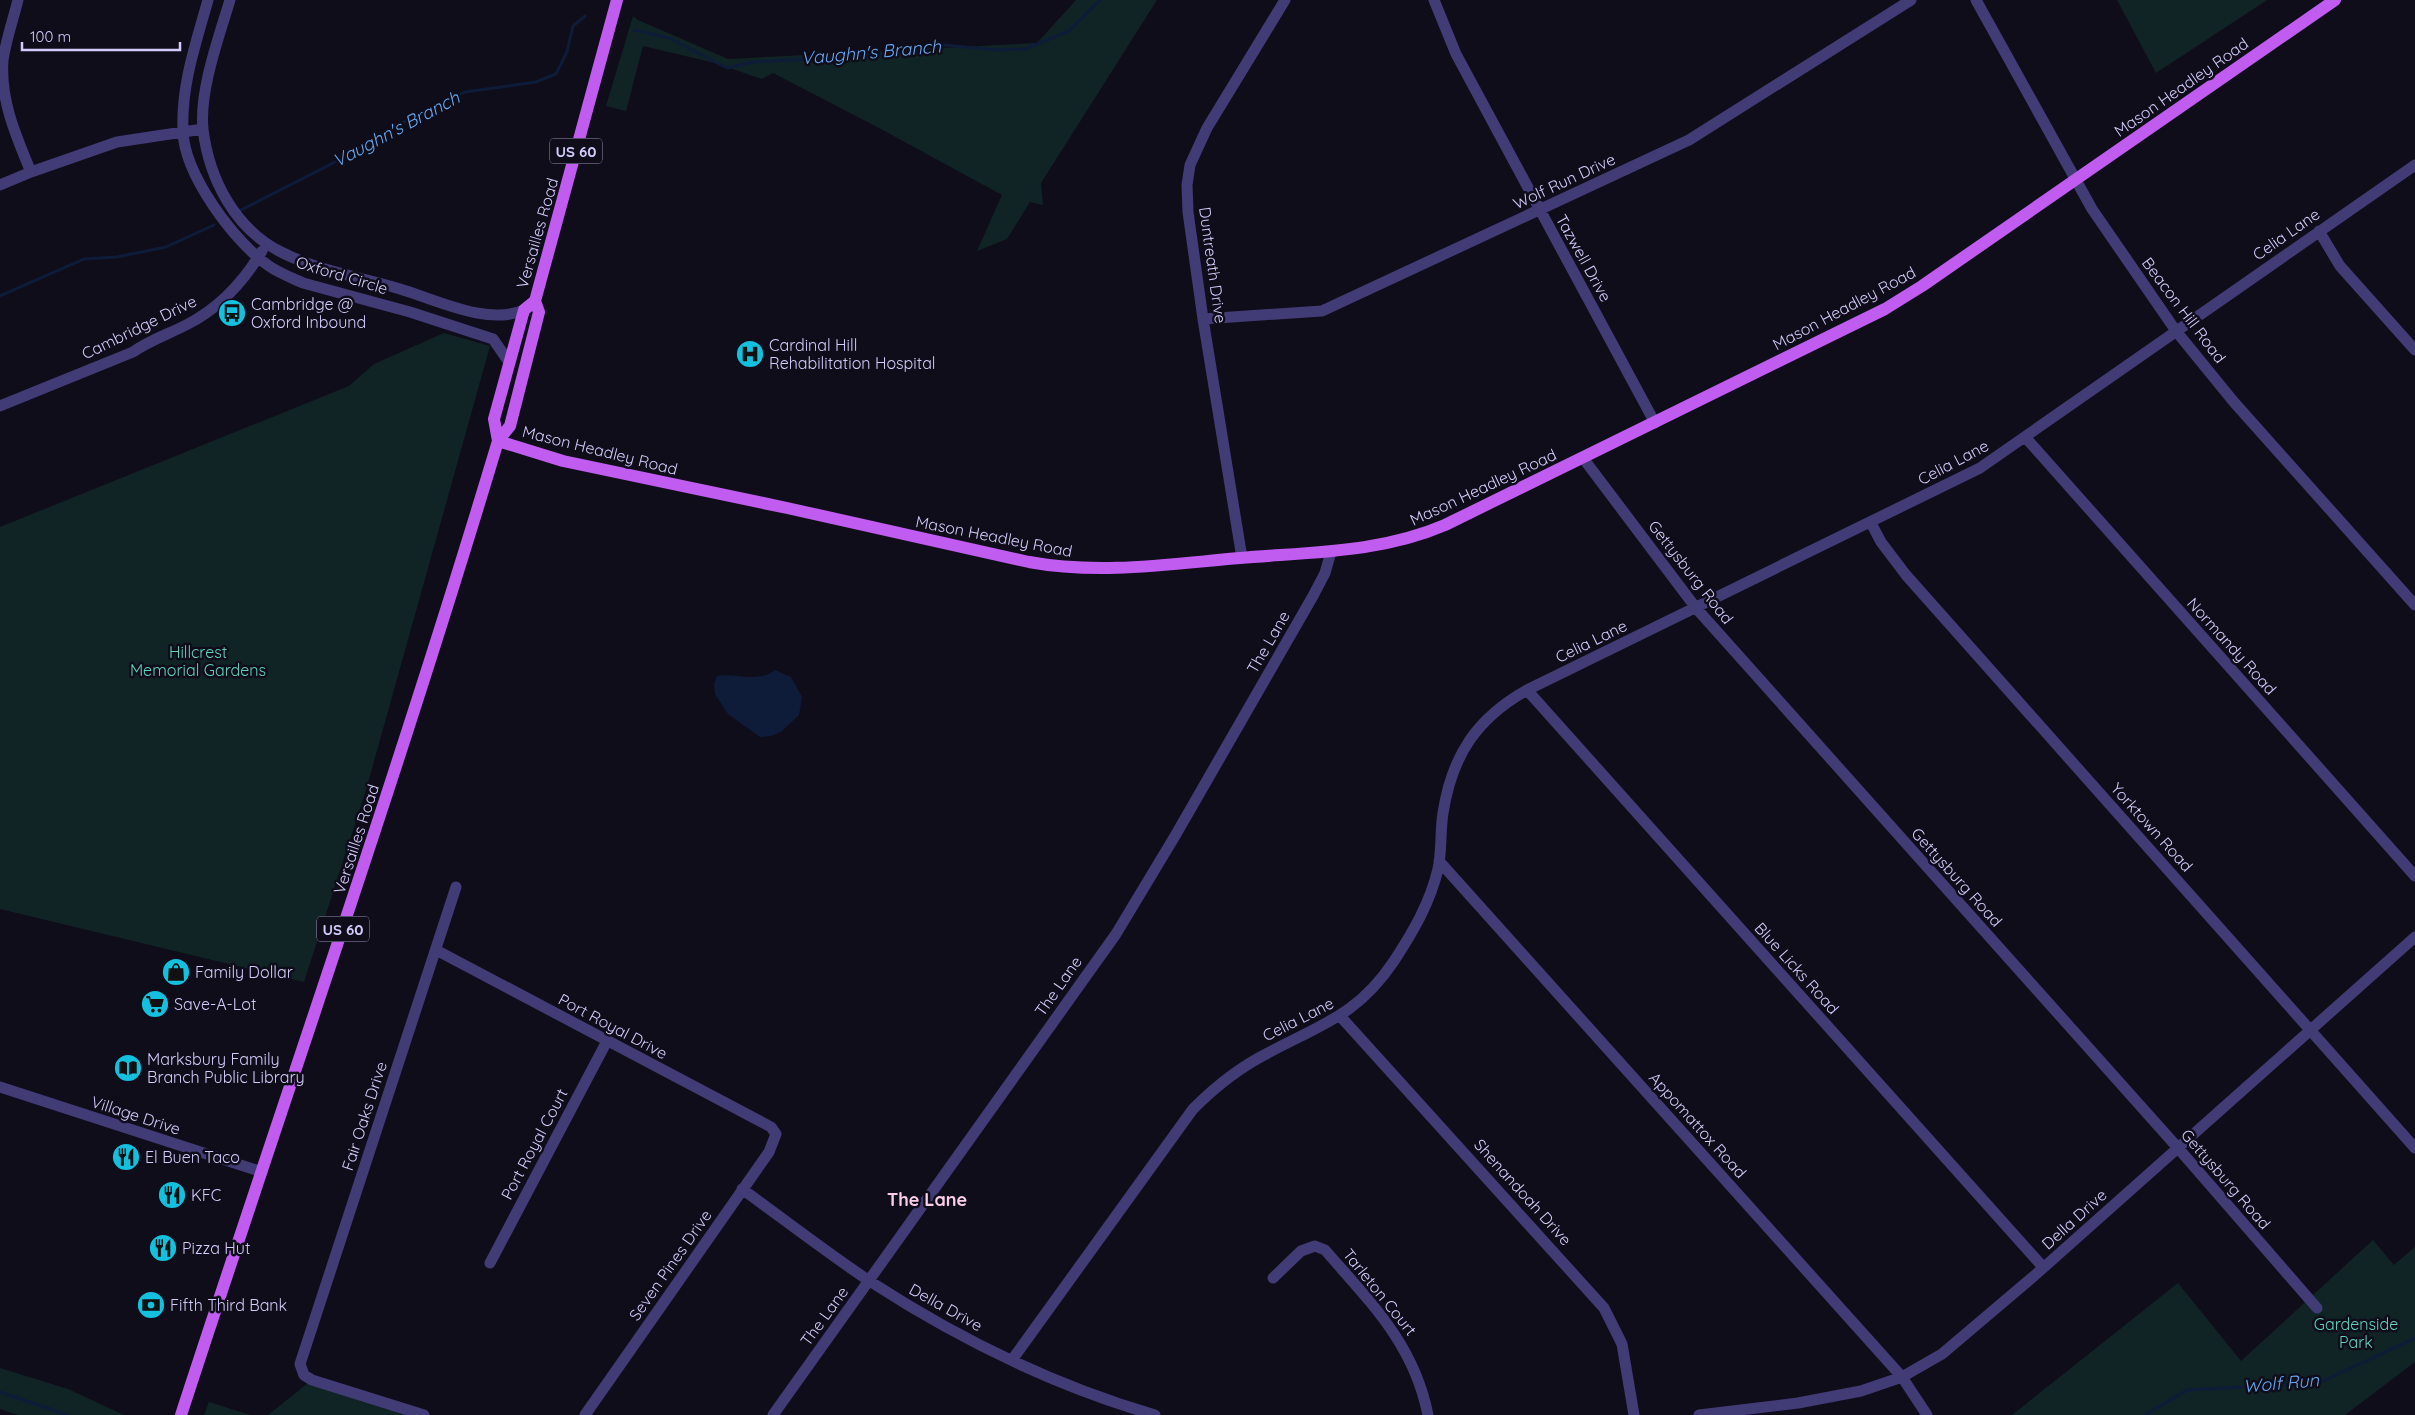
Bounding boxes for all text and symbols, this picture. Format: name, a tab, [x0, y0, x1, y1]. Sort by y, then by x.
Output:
scale bar	[22, 20, 180, 52]
text: 100 m	[30, 27, 71, 46]
street label: Mason Headley Road	[2110, 33, 2252, 141]
water label: Vaughn's Branch	[800, 34, 943, 70]
water label: Vaughn's Branch	[329, 86, 464, 172]
road number: US 60	[550, 138, 602, 164]
street label: Wolf Run Drive	[1510, 149, 1618, 213]
street label: Versailles Road	[512, 175, 562, 291]
street label: Celia Lane	[2249, 204, 2323, 264]
street label: Duntreath Drive	[1195, 206, 1231, 324]
street label: Tazwell Drive	[1552, 211, 1616, 305]
street label: Oxford Circle	[294, 252, 390, 298]
street label: Beacon Hill Road	[2138, 253, 2230, 367]
street label: Mason Headley Road	[1769, 262, 1919, 354]
street label: Cambridge Drive	[78, 291, 200, 363]
place label: Cambridge @ Oxford Inbound	[251, 294, 366, 332]
bus stop icon: Cambridge @ Oxford Inbound	[217, 298, 247, 328]
place label: Cardinal Hill Rehabilitation Hospital	[769, 335, 936, 373]
hospital icon: Cardinal Hill Rehabilitation Hospital	[735, 339, 765, 369]
street label: Mason Headley Road	[520, 421, 680, 479]
street label: Celia Lane	[1914, 435, 1992, 489]
street label: Mason Headley Road	[1407, 444, 1559, 530]
street label: Mason Headley Road	[914, 511, 1074, 561]
street label: Gettysburg Road	[1644, 516, 1738, 628]
street label: Normandy Road	[2183, 593, 2281, 699]
street label: The Lane	[1242, 607, 1294, 677]
street label: Celia Lane	[1552, 615, 1630, 667]
park label: Hillcrest Memorial Gardens	[130, 642, 266, 680]
street label: Yorktown Road	[2107, 778, 2197, 876]
street label: Versailles Road	[329, 782, 383, 896]
street label: Gettysburg Road	[1907, 823, 2007, 931]
road number: US 60	[317, 916, 369, 942]
street label: Blue Licks Road	[1751, 918, 1843, 1018]
street label: The Lane	[1030, 952, 1086, 1020]
shop icon: Family Dollar	[161, 957, 191, 987]
place label: Family Dollar	[195, 962, 293, 982]
supermarket icon: Save-A-Lot	[140, 989, 170, 1019]
street label: Port Royal Drive	[555, 989, 671, 1063]
street label: Celia Lane	[1259, 993, 1337, 1045]
place label: Save-A-Lot	[174, 994, 256, 1014]
place label: Marksbury Family Branch Public Library	[147, 1049, 305, 1087]
library icon: Marksbury Family Branch Public Library	[113, 1053, 143, 1083]
street label: Fair Oaks Drive	[337, 1059, 391, 1173]
street label: Appomattox Road	[1645, 1068, 1751, 1182]
street label: Port Royal Court	[496, 1085, 572, 1203]
street label: Village Drive	[89, 1091, 183, 1139]
street label: Gettysburg Road	[2177, 1125, 2275, 1233]
street label: Shenandoah Drive	[1470, 1135, 1576, 1249]
restaurant icon: El Buen Taco	[111, 1142, 141, 1172]
place label: El Buen Taco	[145, 1147, 240, 1167]
restaurant icon: KFC	[157, 1180, 187, 1210]
place label: KFC	[191, 1185, 221, 1205]
street label: Della Drive	[2037, 1185, 2111, 1253]
district label: The Lane	[887, 1188, 967, 1211]
street label: Seven Pines Drive	[624, 1206, 716, 1324]
restaurant icon: Pizza Hut	[148, 1233, 178, 1263]
place label: Pizza Hut	[182, 1238, 250, 1258]
street label: Tarleton Court	[1339, 1245, 1421, 1339]
street label: Della Drive	[906, 1279, 986, 1335]
street label: The Lane	[796, 1282, 852, 1350]
bank icon: Fifth Third Bank	[136, 1290, 166, 1320]
place label: Fifth Third Bank	[170, 1295, 287, 1315]
park label: Gardenside Park	[2314, 1314, 2398, 1352]
water label: Wolf Run	[2242, 1368, 2320, 1398]

